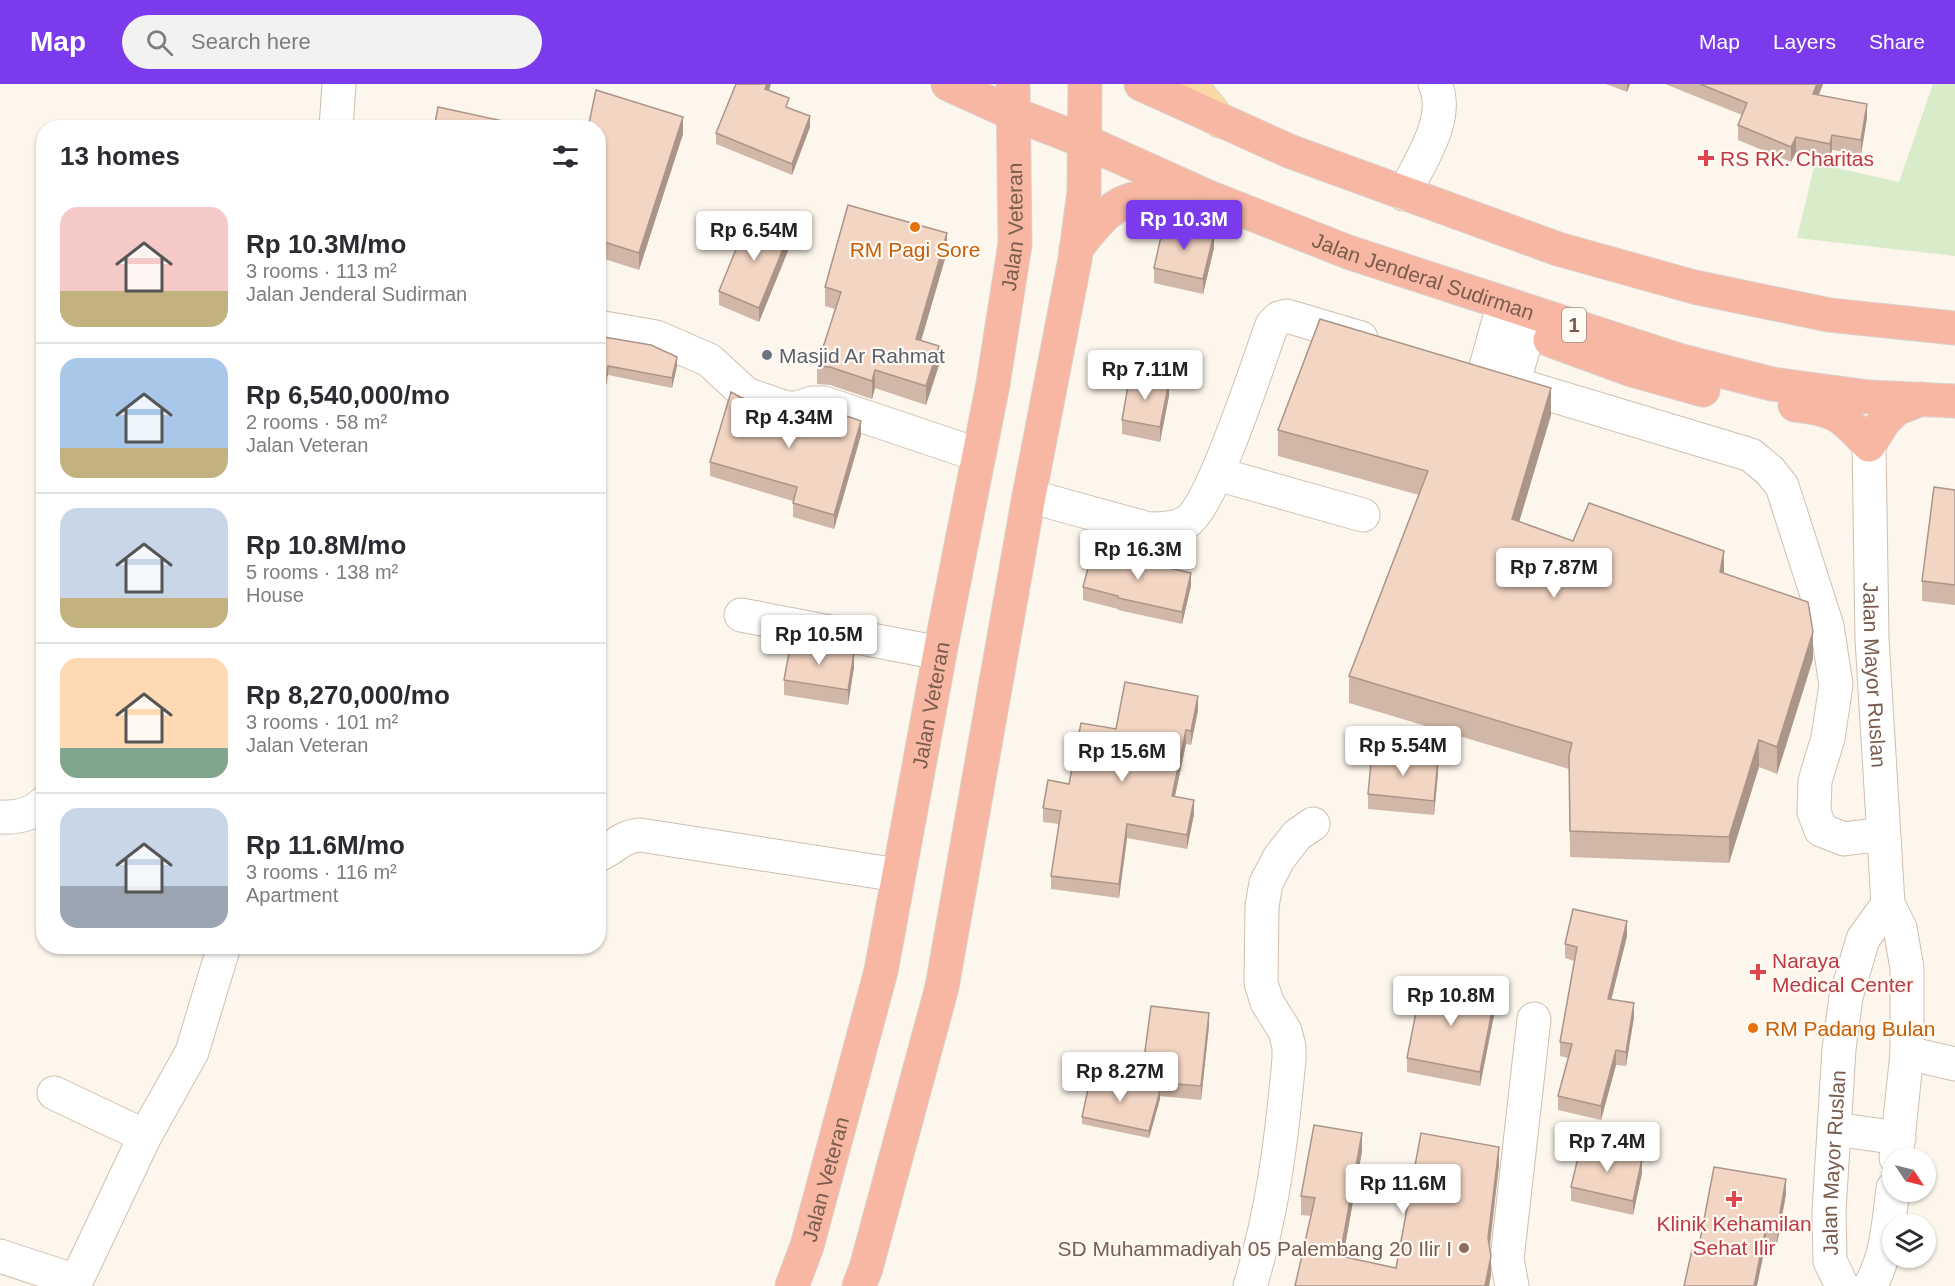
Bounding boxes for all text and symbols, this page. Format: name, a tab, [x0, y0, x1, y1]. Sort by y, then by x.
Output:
search box	[122, 15, 542, 69]
text: Map	[30, 26, 86, 57]
icon: search	[143, 26, 176, 59]
text: Search here	[191, 29, 311, 54]
text: Map	[1699, 30, 1740, 53]
text: Layers	[1773, 30, 1836, 53]
text: Share	[1869, 30, 1925, 53]
icon: filters	[549, 140, 582, 173]
text: 13 homes	[60, 141, 180, 171]
place label: RS RK. Charitas	[1720, 147, 1874, 170]
marker: RS RK. Charitas	[1697, 149, 1715, 167]
street label: Jalan Veteran	[996, 162, 1027, 292]
pin: Rp 10.3M	[1122, 200, 1246, 251]
text: Rp 10.3M	[1140, 208, 1228, 230]
pin: Rp 6.54M	[692, 211, 816, 262]
text: Rp 6.54M	[710, 219, 798, 241]
marker: RM Pagi Sore	[908, 220, 922, 234]
street label: Jalan Jenderal Sudirman	[1309, 228, 1537, 324]
text: Rp 10.3M/mo	[246, 229, 406, 259]
icon: home	[108, 231, 180, 303]
place label: RM Pagi Sore	[850, 238, 980, 261]
text: 3 rooms · 113 m²	[246, 260, 397, 282]
text: Jalan Jenderal Sudirman	[246, 283, 467, 305]
road number: 1	[1562, 308, 1586, 342]
place label: Masjid Ar Rahmat	[779, 344, 945, 367]
marker: Masjid Ar Rahmat	[760, 348, 774, 362]
pin: Rp 7.11M	[1083, 350, 1207, 401]
text: Rp 7.11M	[1102, 358, 1188, 380]
text: Rp 6,540,000/mo	[246, 380, 450, 410]
icon: home	[108, 382, 180, 454]
pin: Rp 4.34M	[727, 398, 851, 449]
text: Rp 4.34M	[745, 406, 833, 428]
text: 2 rooms · 58 m²	[246, 411, 387, 433]
text: Jalan Veteran	[246, 434, 368, 456]
text: Rp 10.8M/mo	[246, 530, 406, 560]
pin: Rp 16.3M	[1076, 530, 1200, 581]
icon: home	[108, 532, 180, 604]
text: Rp 16.3M	[1094, 538, 1182, 560]
pin: Rp 7.87M	[1492, 548, 1616, 599]
text: Rp 7.87M	[1510, 556, 1598, 578]
text: 5 rooms · 138 m²	[246, 561, 398, 583]
street label: Jalan Mayor Ruslan	[1860, 582, 1891, 768]
text: House	[246, 584, 304, 606]
pin: Rp 10.5M	[757, 615, 881, 666]
text: Rp 10.5M	[775, 623, 863, 645]
street label: Jalan Veteran	[907, 640, 953, 770]
text: Rp 8,270,000/mo	[246, 680, 450, 710]
icon: home	[108, 682, 180, 754]
text: 3 rooms · 101 m²	[246, 711, 398, 733]
pin: Rp 5.54M	[1341, 726, 1465, 777]
pin: Rp 15.6M	[1060, 732, 1184, 783]
text: Jalan Veteran	[246, 734, 368, 756]
text: Rp 5.54M	[1359, 734, 1447, 756]
text: Rp 15.6M	[1078, 740, 1166, 762]
text: Rp 11.6M/mo	[246, 830, 405, 860]
icon: home	[108, 832, 180, 904]
text: 3 rooms · 116 m²	[246, 861, 397, 883]
text: Apartment	[246, 884, 338, 906]
place label: Naraya Medical Center	[1772, 949, 1913, 996]
marker: Naraya Medical Center	[1749, 963, 1767, 981]
pin: Rp 10.8M	[1389, 976, 1513, 1027]
text: Rp 10.8M	[1407, 984, 1495, 1006]
place label: RM Padang Bulan	[1765, 1017, 1935, 1040]
marker: RM Padang Bulan	[1746, 1021, 1760, 1035]
pin: Rp 8.27M	[1058, 1052, 1182, 1103]
text: Rp 8.27M	[1076, 1060, 1164, 1082]
street label: Jalan Mayor Ruslan	[1817, 1069, 1849, 1256]
street label: Jalan Veteran	[797, 1114, 853, 1244]
pin: Rp 7.4M	[1552, 1122, 1662, 1173]
text: Rp 7.4M	[1569, 1130, 1645, 1152]
north arrow	[1882, 1148, 1936, 1202]
map controls	[1882, 1148, 1936, 1268]
pin: Rp 11.6M	[1341, 1164, 1465, 1215]
text: Rp 11.6M	[1360, 1172, 1446, 1194]
marker: Klinik Kehamilan Sehat Ilir	[1725, 1190, 1743, 1208]
place label: Klinik Kehamilan Sehat Ilir	[1656, 1212, 1812, 1259]
button: layers	[1882, 1214, 1936, 1268]
place label: SD Muhammadiyah 05 Palembang 20 Ilir I	[1057, 1237, 1452, 1260]
marker: SD Muhammadiyah 05 Palembang 20 Ilir I	[1457, 1241, 1471, 1255]

